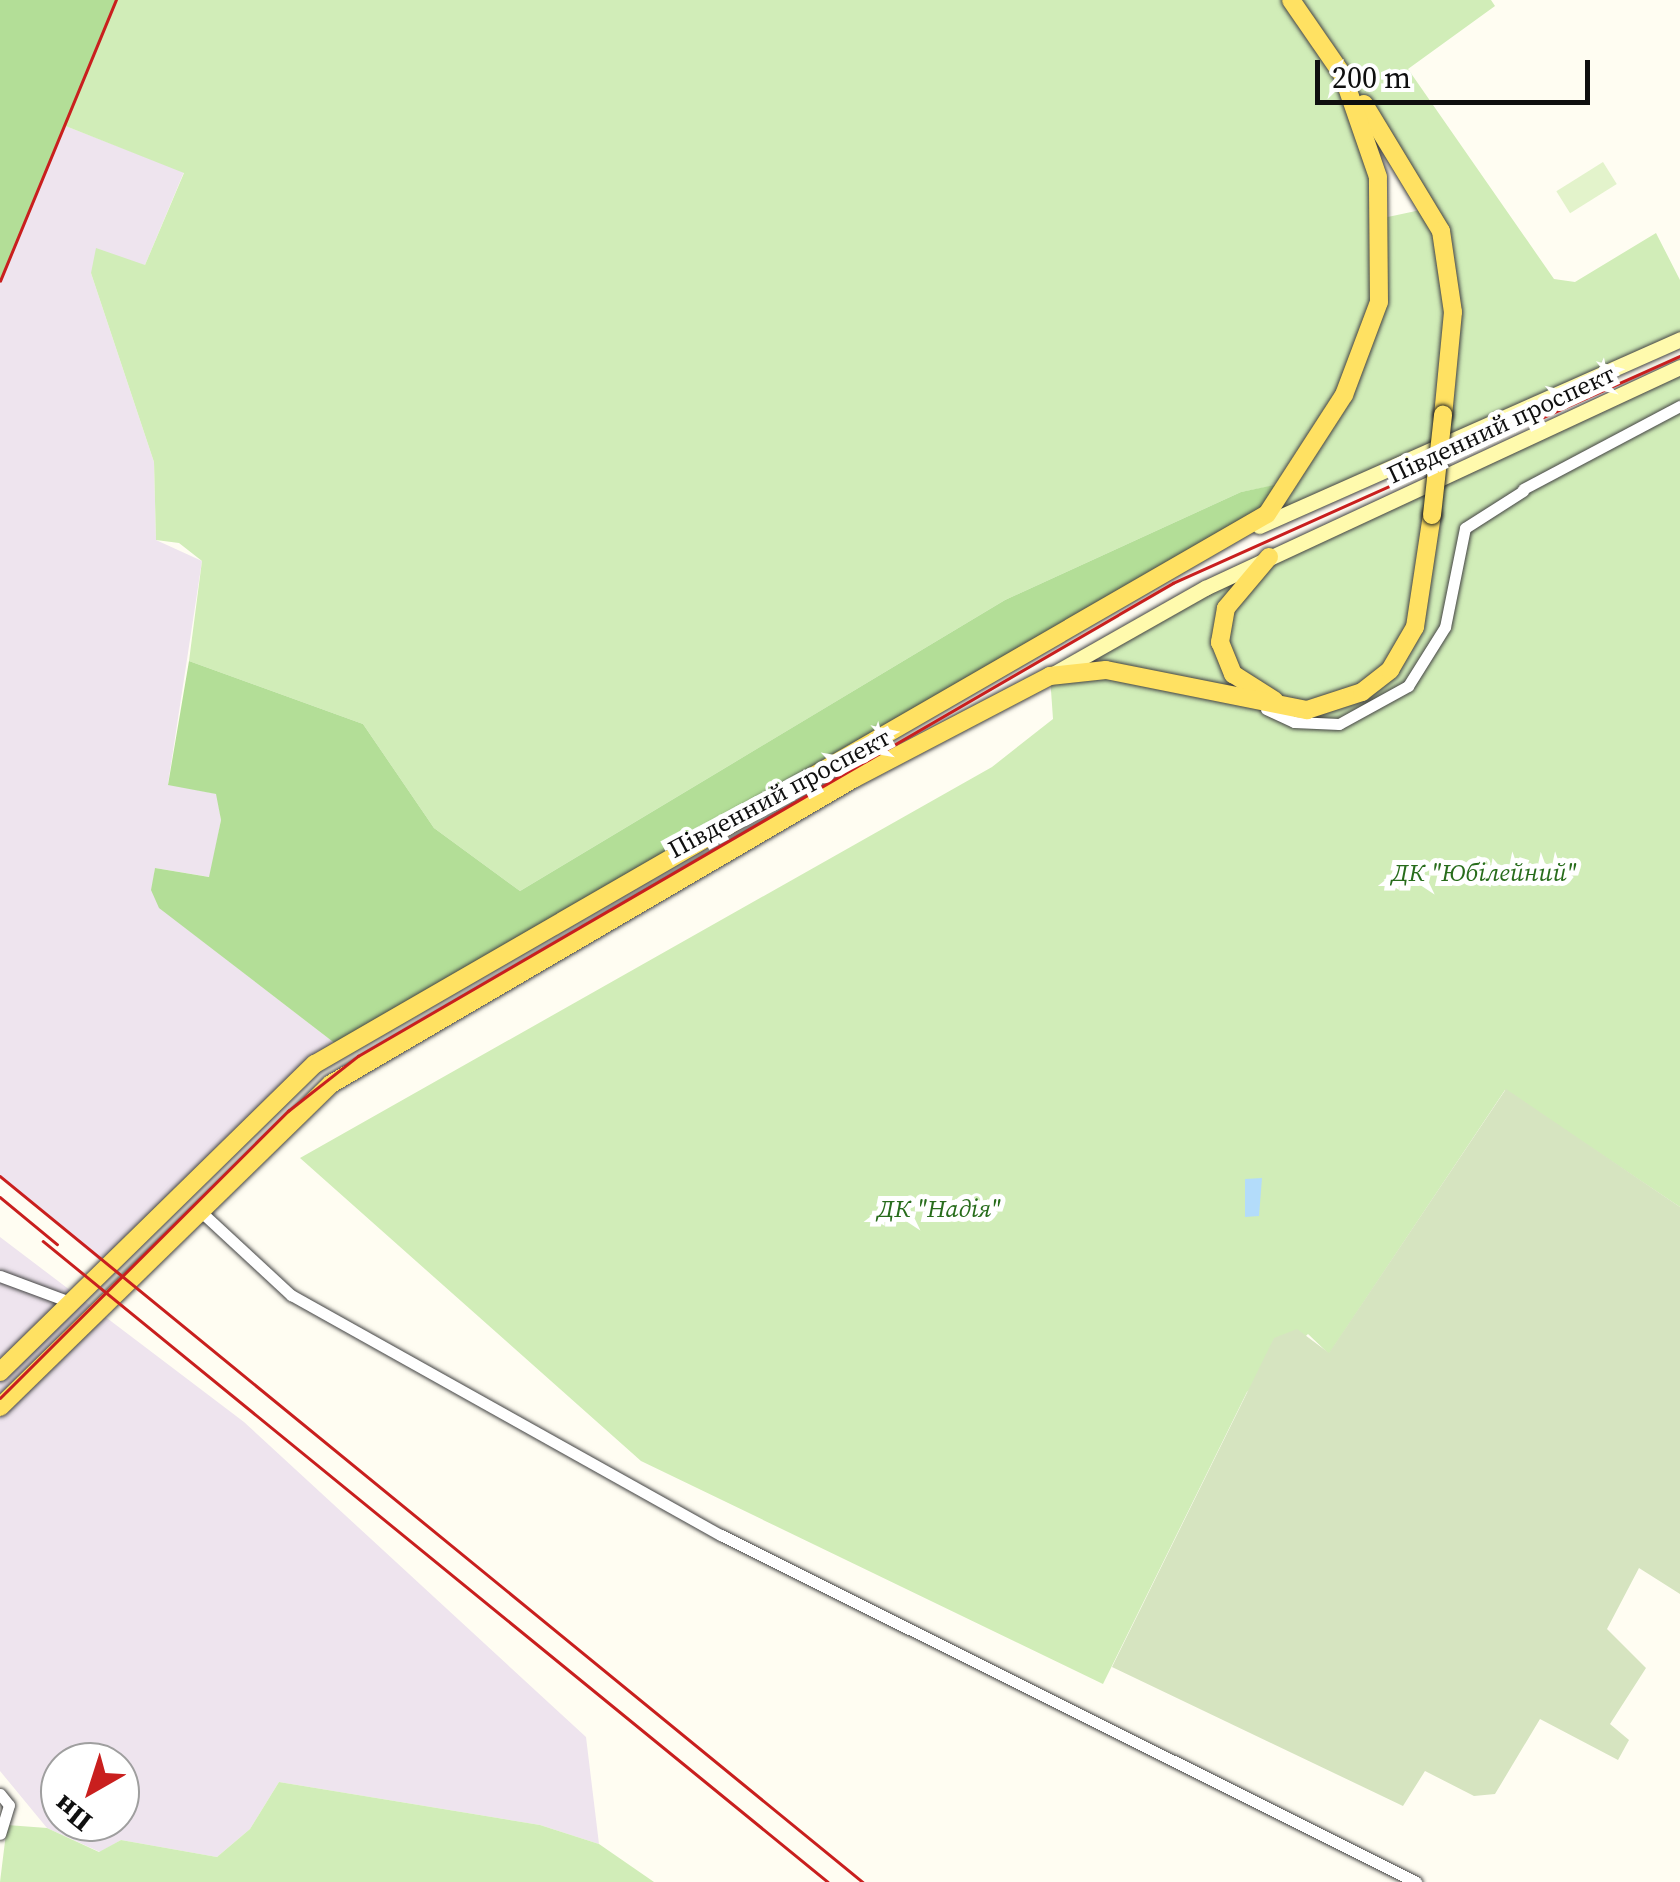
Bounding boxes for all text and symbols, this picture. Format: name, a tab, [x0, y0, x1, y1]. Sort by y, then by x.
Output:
scale bar	[1320, 40, 1595, 102]
text: 200 m	[1332, 57, 1411, 98]
street label: Південний проспект	[1383, 358, 1619, 490]
street label: Південний проспект	[663, 722, 895, 864]
park label: ДК "Юбілейний"	[1392, 857, 1576, 887]
park label: ДК "Надія"	[877, 1193, 1001, 1223]
north arrow	[40, 1742, 140, 1842]
text: Пн	[45, 1787, 100, 1841]

